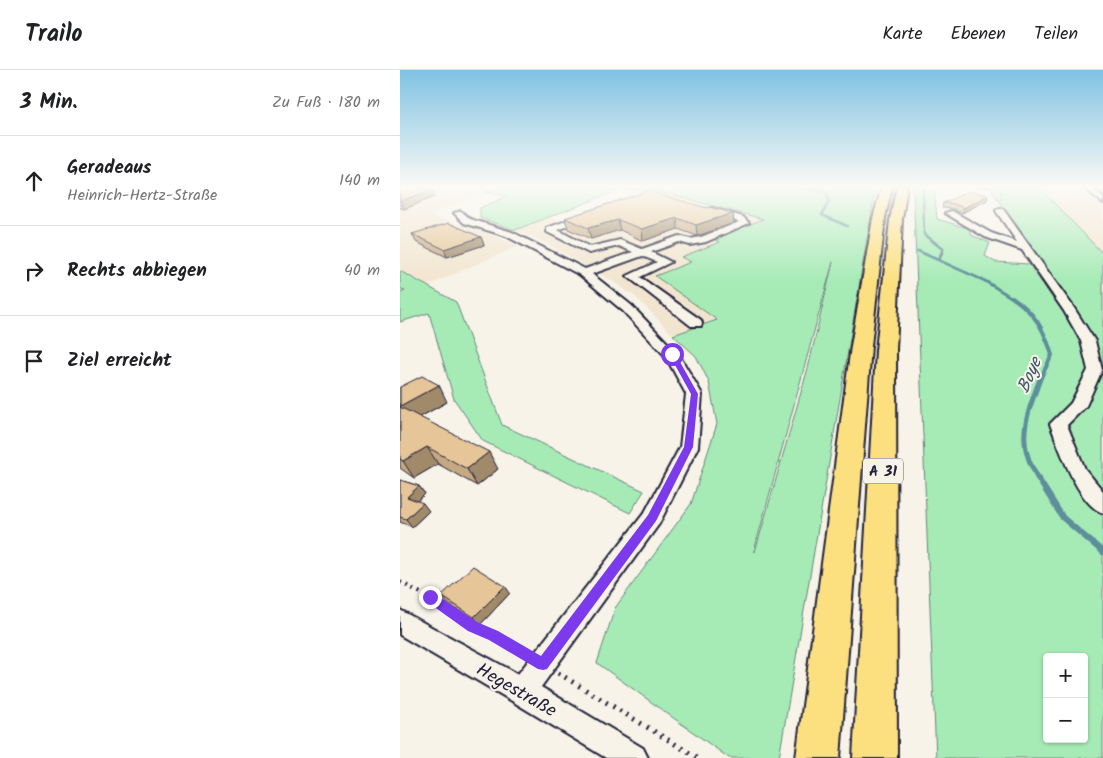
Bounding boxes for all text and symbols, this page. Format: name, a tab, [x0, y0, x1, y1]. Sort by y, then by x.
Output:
text: Trailo	[25, 15, 83, 54]
text: Karte	[882, 20, 923, 49]
text: Ebenen	[951, 20, 1006, 49]
text: Teilen	[1034, 20, 1078, 49]
text: 3 Min.	[20, 86, 78, 119]
text: Zu Fuß · 180 m	[272, 90, 380, 115]
text: Geradeaus	[67, 153, 152, 183]
icon: ahead	[20, 167, 48, 195]
text: 140 m	[339, 168, 380, 193]
text: Heinrich-Hertz-Straße	[67, 183, 217, 208]
text: Rechts abbiegen	[67, 256, 207, 286]
icon: right	[20, 257, 48, 285]
text: 40 m	[344, 258, 380, 283]
route start	[661, 343, 684, 366]
text: Ziel erreicht	[67, 346, 172, 376]
icon: arrive	[20, 347, 48, 375]
water label: Boye	[1010, 352, 1052, 398]
road number: A 31	[863, 458, 903, 484]
route end	[419, 586, 442, 609]
map controls	[1043, 653, 1088, 743]
button: +	[1043, 653, 1088, 698]
street label: Hegestraße	[470, 655, 562, 726]
button: −	[1043, 698, 1088, 743]

